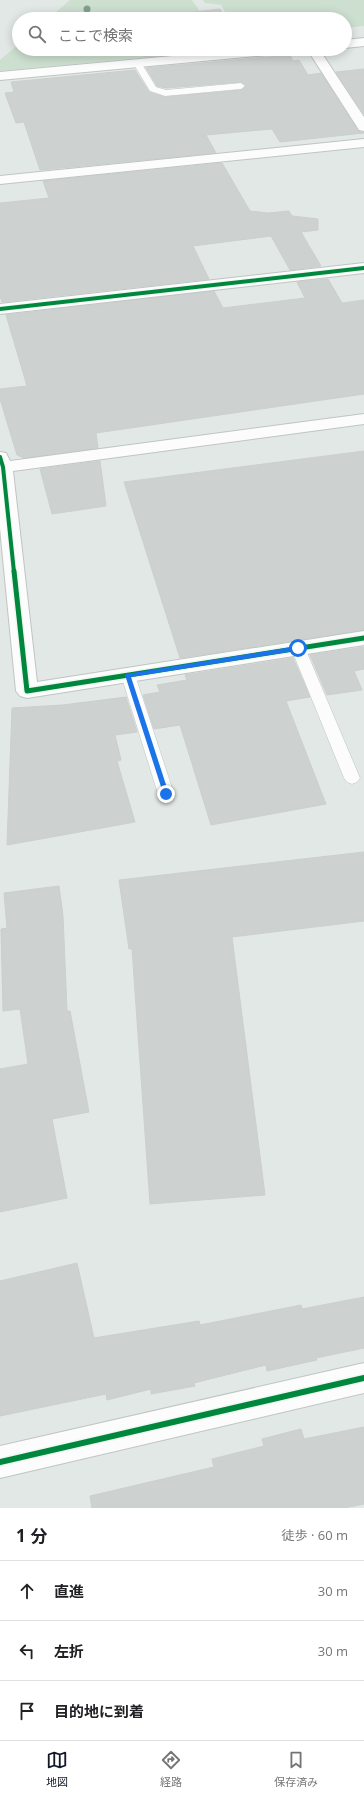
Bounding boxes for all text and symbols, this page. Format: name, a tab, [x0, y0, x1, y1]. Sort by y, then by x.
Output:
search box	[12, 12, 352, 56]
icon: search	[26, 23, 48, 45]
text: ここで検索	[58, 25, 133, 45]
route start	[289, 639, 307, 657]
route end	[157, 785, 175, 803]
text: 1 分	[16, 1524, 47, 1547]
text: 徒歩 · 60 m	[282, 1526, 348, 1544]
icon: ahead	[16, 1580, 38, 1602]
text: 直進	[54, 1581, 84, 1601]
text: 30 m	[318, 1582, 348, 1600]
icon: left	[16, 1640, 38, 1662]
text: 左折	[54, 1641, 84, 1661]
text: 30 m	[318, 1642, 348, 1660]
icon: arrive	[16, 1700, 38, 1722]
text: 目的地に到着	[54, 1701, 144, 1721]
tab: 地図	[46, 1749, 68, 1789]
tab: 経路	[160, 1749, 182, 1789]
tab: 保存済み	[274, 1749, 318, 1789]

